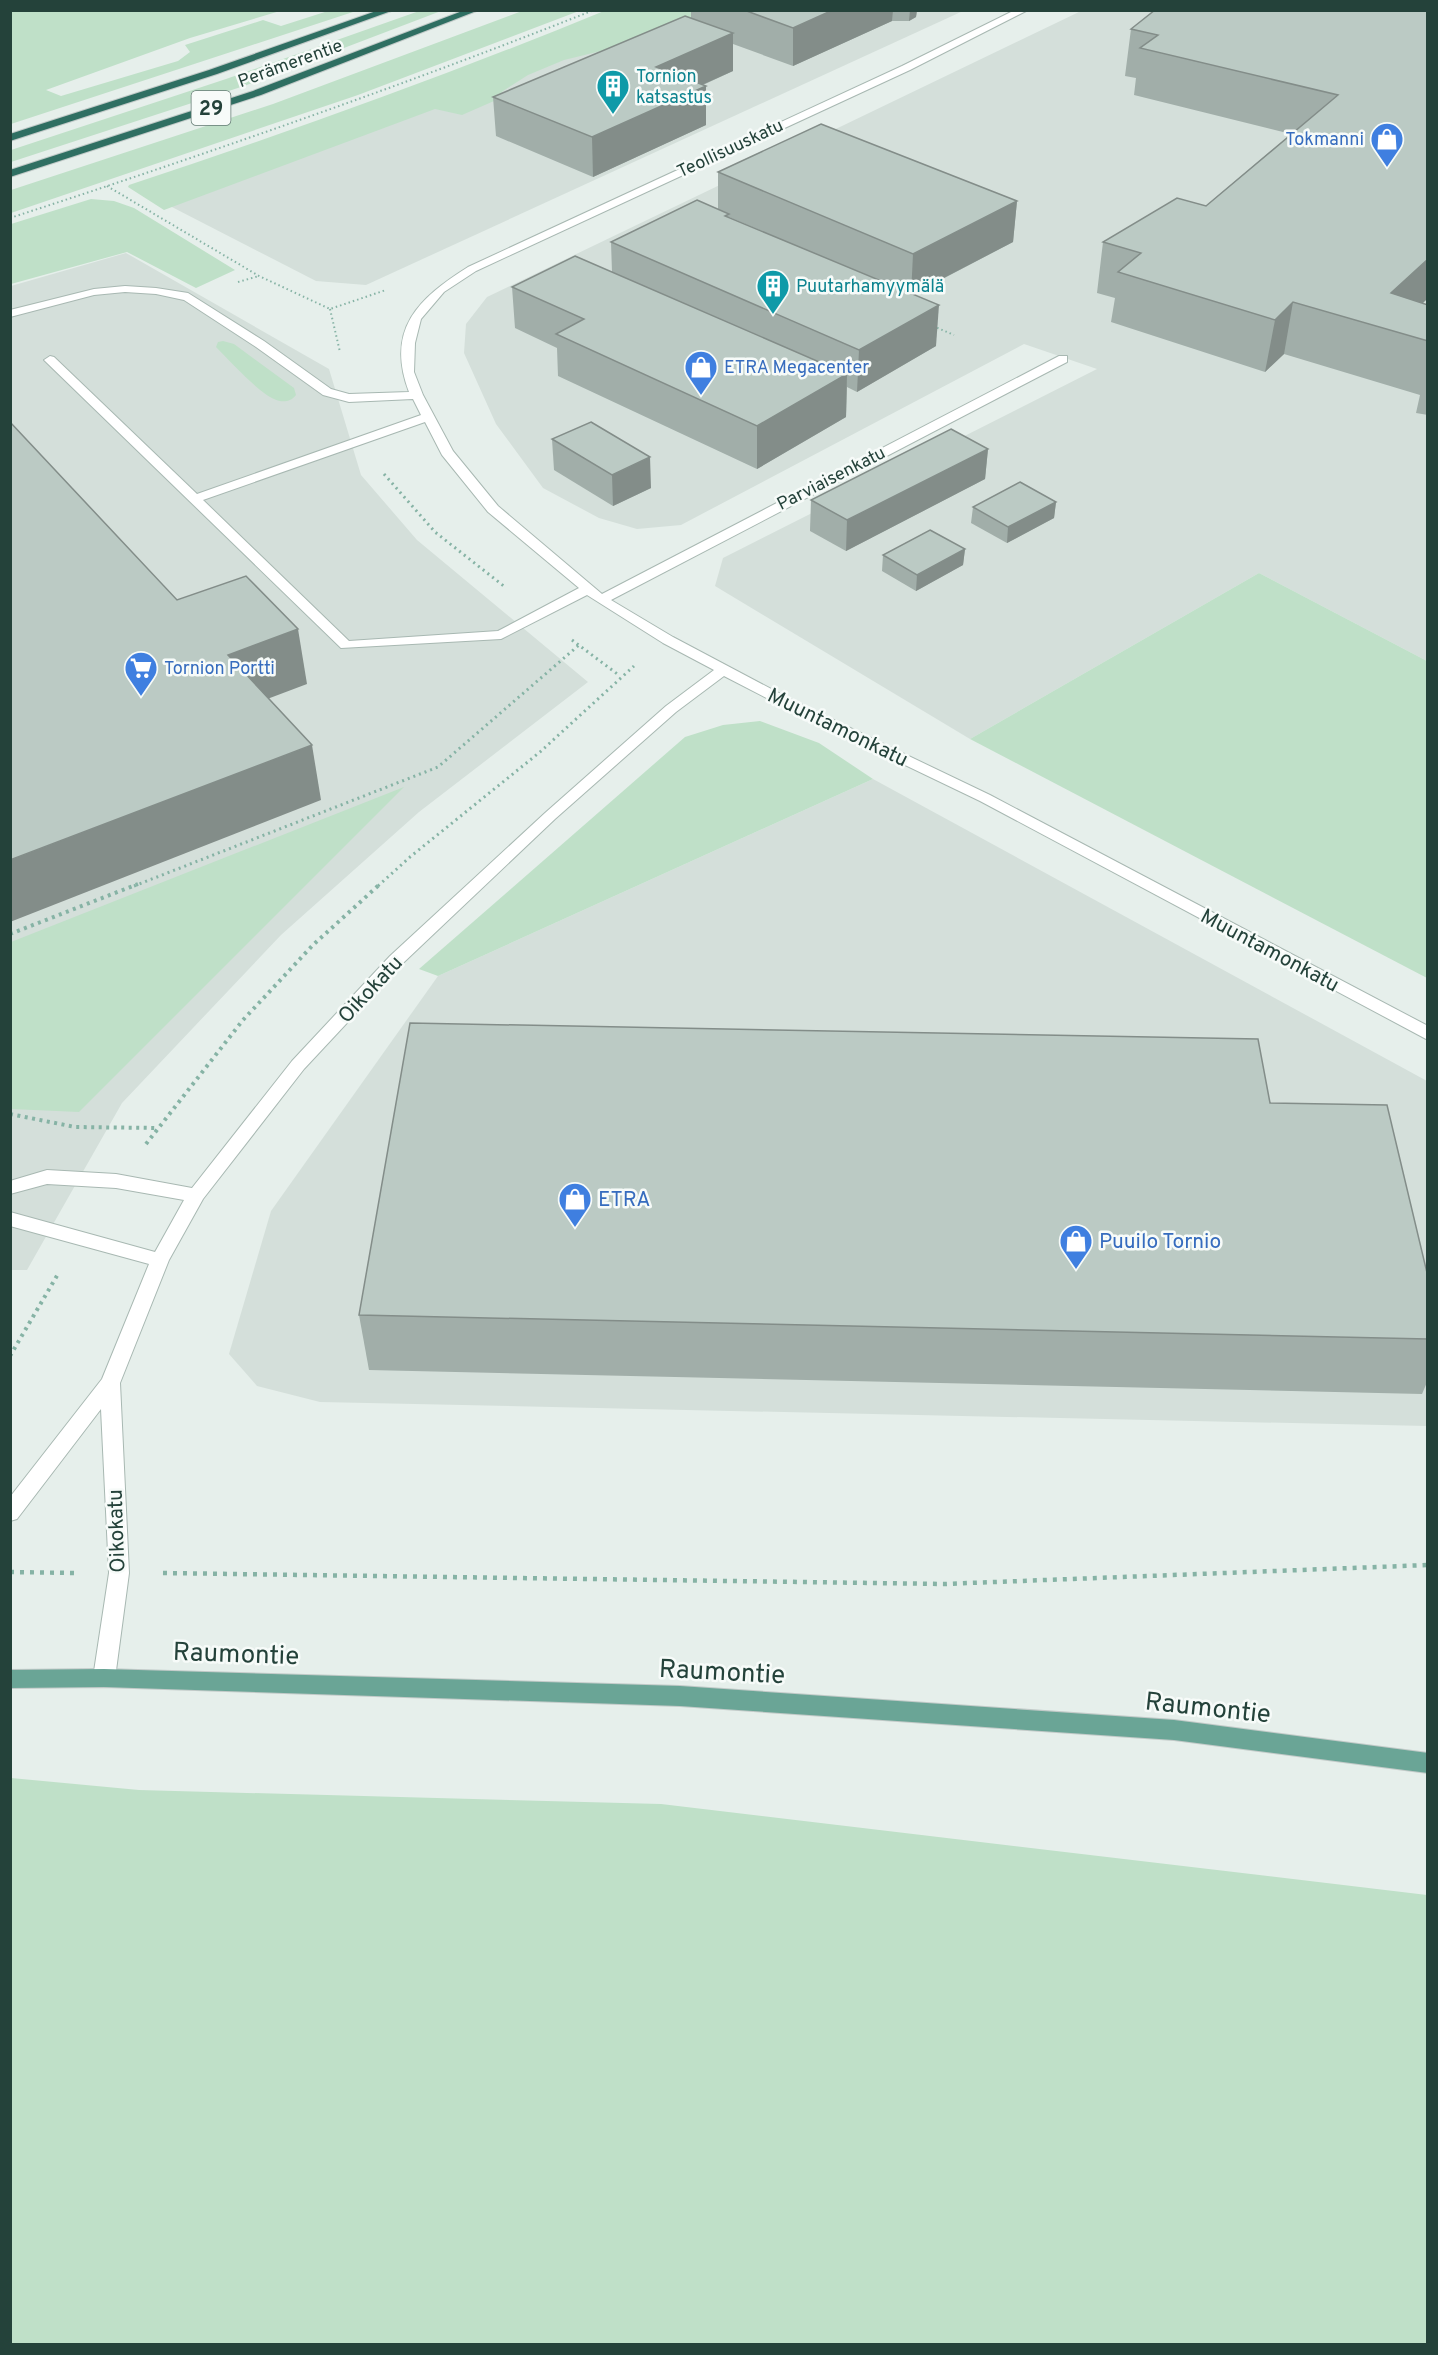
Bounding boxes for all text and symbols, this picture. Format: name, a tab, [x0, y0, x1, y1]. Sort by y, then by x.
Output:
street label: Perämerentie	[235, 35, 346, 94]
place label: Tornion katsastus	[636, 66, 712, 110]
building icon: Tornion katsastus	[595, 68, 631, 115]
road number: 29	[192, 91, 230, 125]
street label: Teollisuuskatu	[674, 115, 787, 184]
shop icon: Tokmanni	[1369, 121, 1405, 168]
place label: Tokmanni	[1285, 129, 1364, 152]
building icon: Puutarhamyymälä	[755, 268, 791, 315]
place label: Puutarhamyymälä	[796, 276, 944, 299]
shop icon: ETRA Megacenter	[683, 349, 719, 396]
place label: ETRA Megacenter	[724, 357, 869, 380]
street label: Parviaisenkatu	[774, 442, 890, 517]
supermarket icon: Tornion Portti	[123, 650, 159, 697]
place label: Tornion Portti	[164, 658, 275, 681]
street label: Muuntamonkatu	[762, 683, 912, 774]
street label: Muuntamonkatu	[1195, 903, 1343, 999]
street label: Oikokatu	[333, 950, 409, 1030]
shop icon: ETRA	[557, 1181, 593, 1228]
place label: ETRA	[598, 1187, 650, 1214]
shop icon: Puuilo Tornio	[1058, 1223, 1094, 1270]
place label: Puuilo Tornio	[1099, 1229, 1221, 1256]
street label: Oikokatu	[103, 1489, 132, 1573]
street label: Raumontie	[172, 1637, 300, 1674]
street label: Raumontie	[658, 1654, 786, 1693]
street label: Raumontie	[1143, 1686, 1272, 1733]

